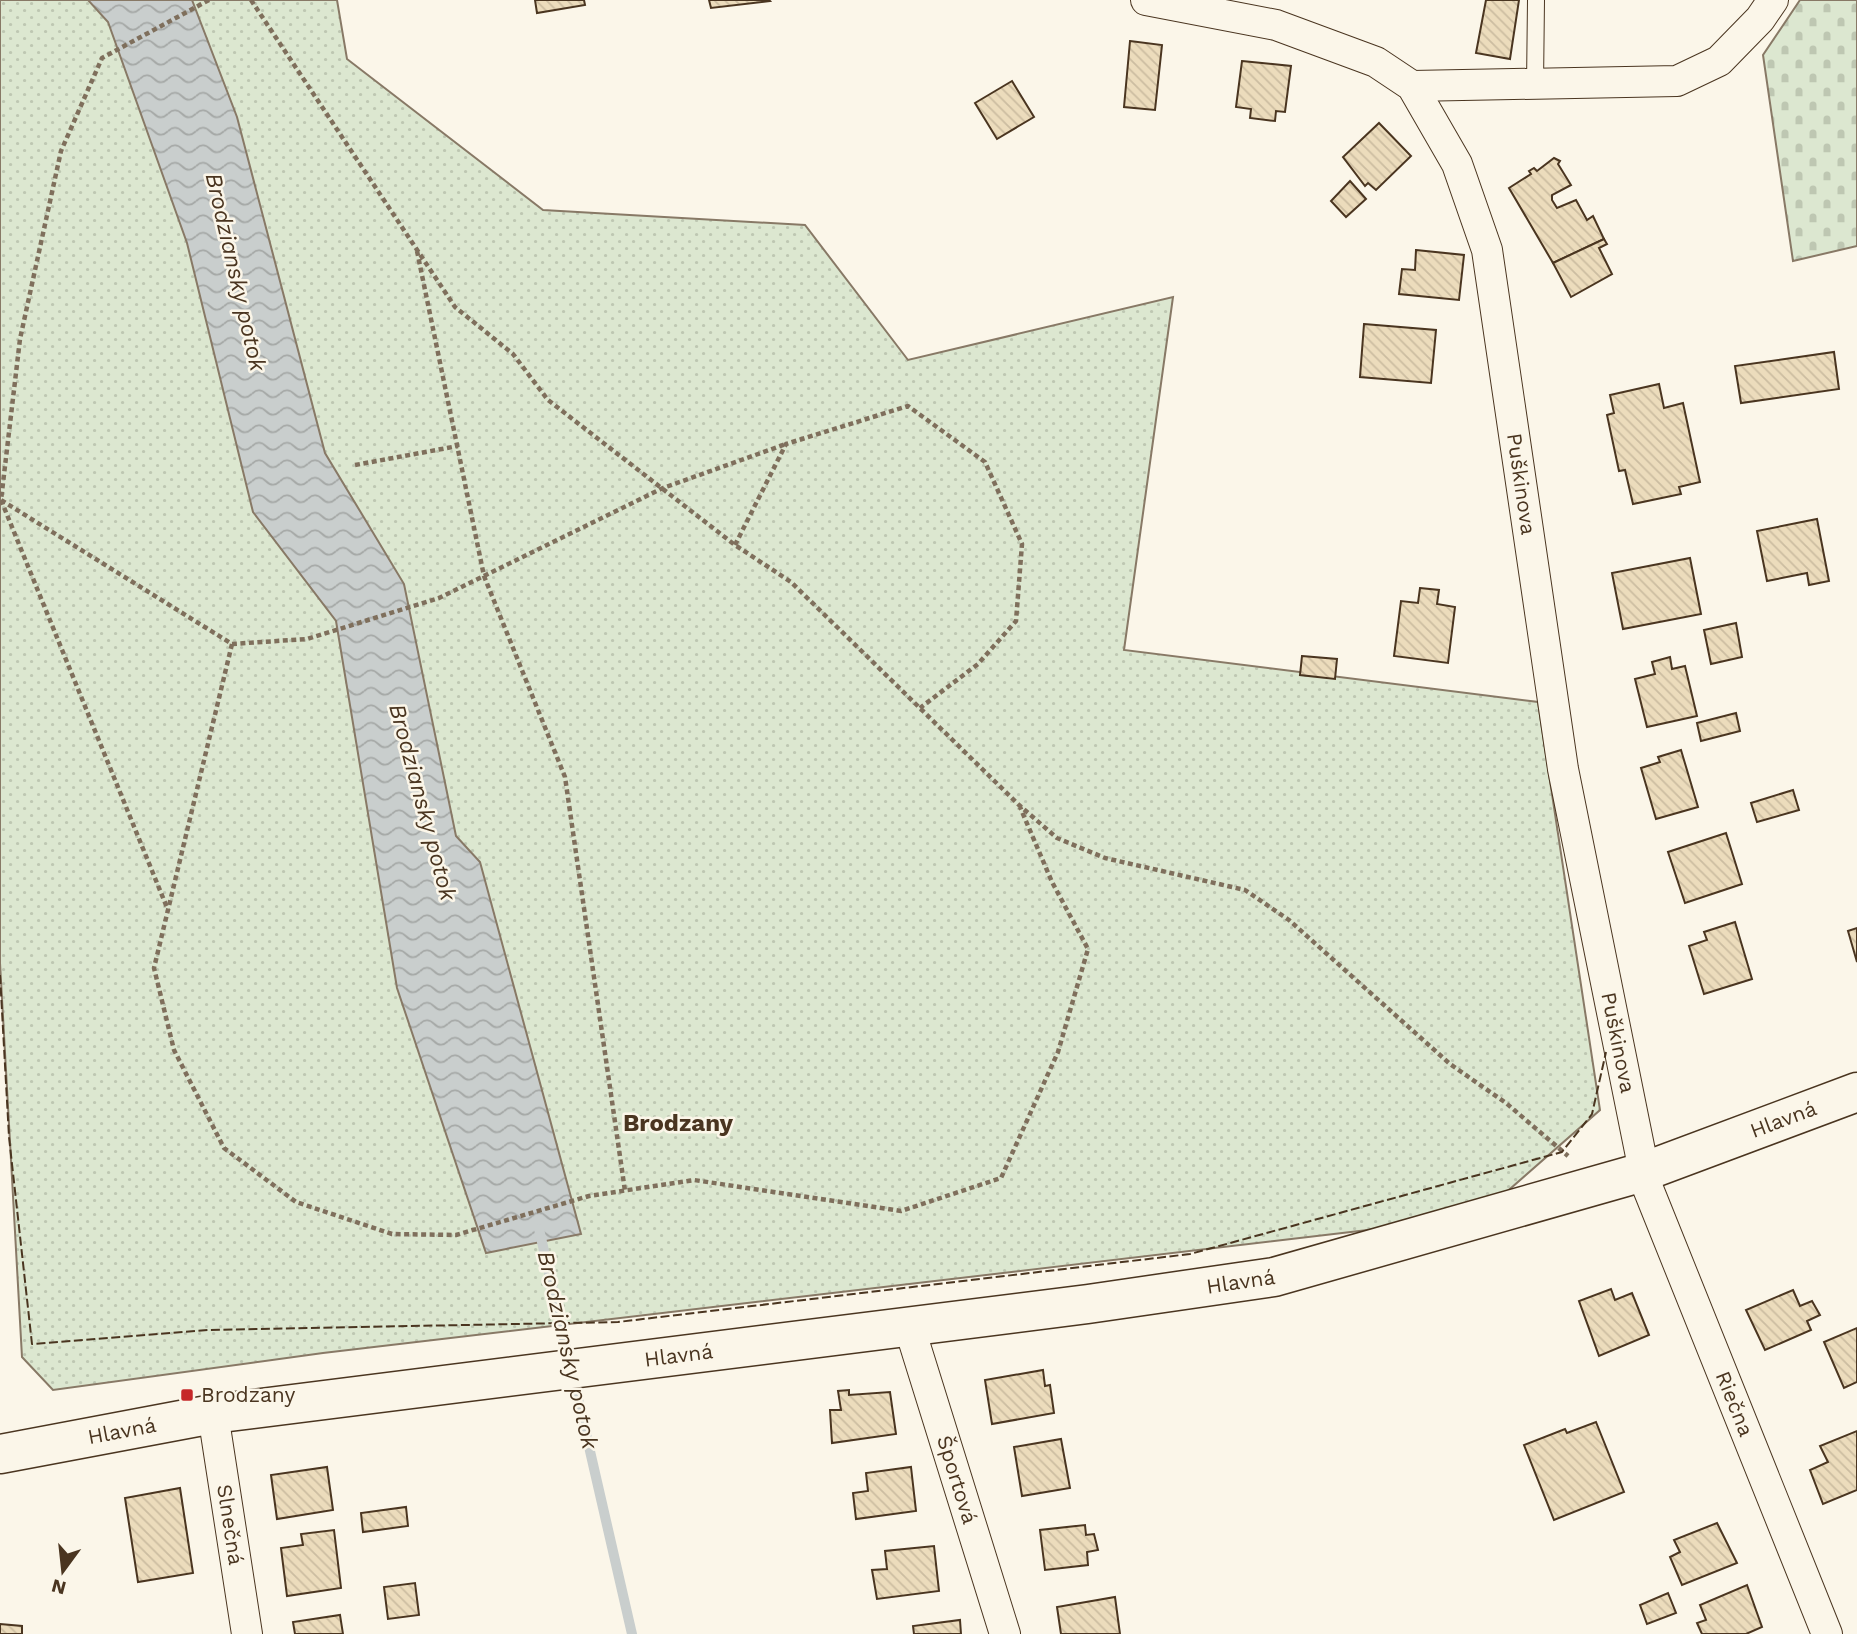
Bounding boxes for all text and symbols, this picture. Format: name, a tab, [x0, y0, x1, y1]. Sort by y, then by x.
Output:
water label: Brodziansky potok	[200, 170, 272, 375]
street label: Puškinova	[1502, 431, 1542, 537]
water label: Brodziansky potok	[383, 701, 462, 905]
street label: Puškinova	[1596, 990, 1641, 1095]
street label: Hlavná	[1746, 1095, 1820, 1143]
district label: Brodzany	[623, 1109, 734, 1137]
water label: Brodziansky potok	[532, 1248, 604, 1453]
street label: Hlavná	[1205, 1264, 1277, 1299]
street label: Hlavná	[643, 1338, 714, 1372]
street label: Riečna	[1711, 1367, 1759, 1440]
place label: Brodzany	[201, 1382, 296, 1407]
marker: Brodzany	[179, 1387, 195, 1403]
street label: Hlavná	[86, 1412, 158, 1449]
street label: Športová	[932, 1432, 983, 1527]
street label: Slnečná	[212, 1482, 249, 1567]
north arrow	[28, 1536, 98, 1606]
text: N	[49, 1574, 69, 1600]

